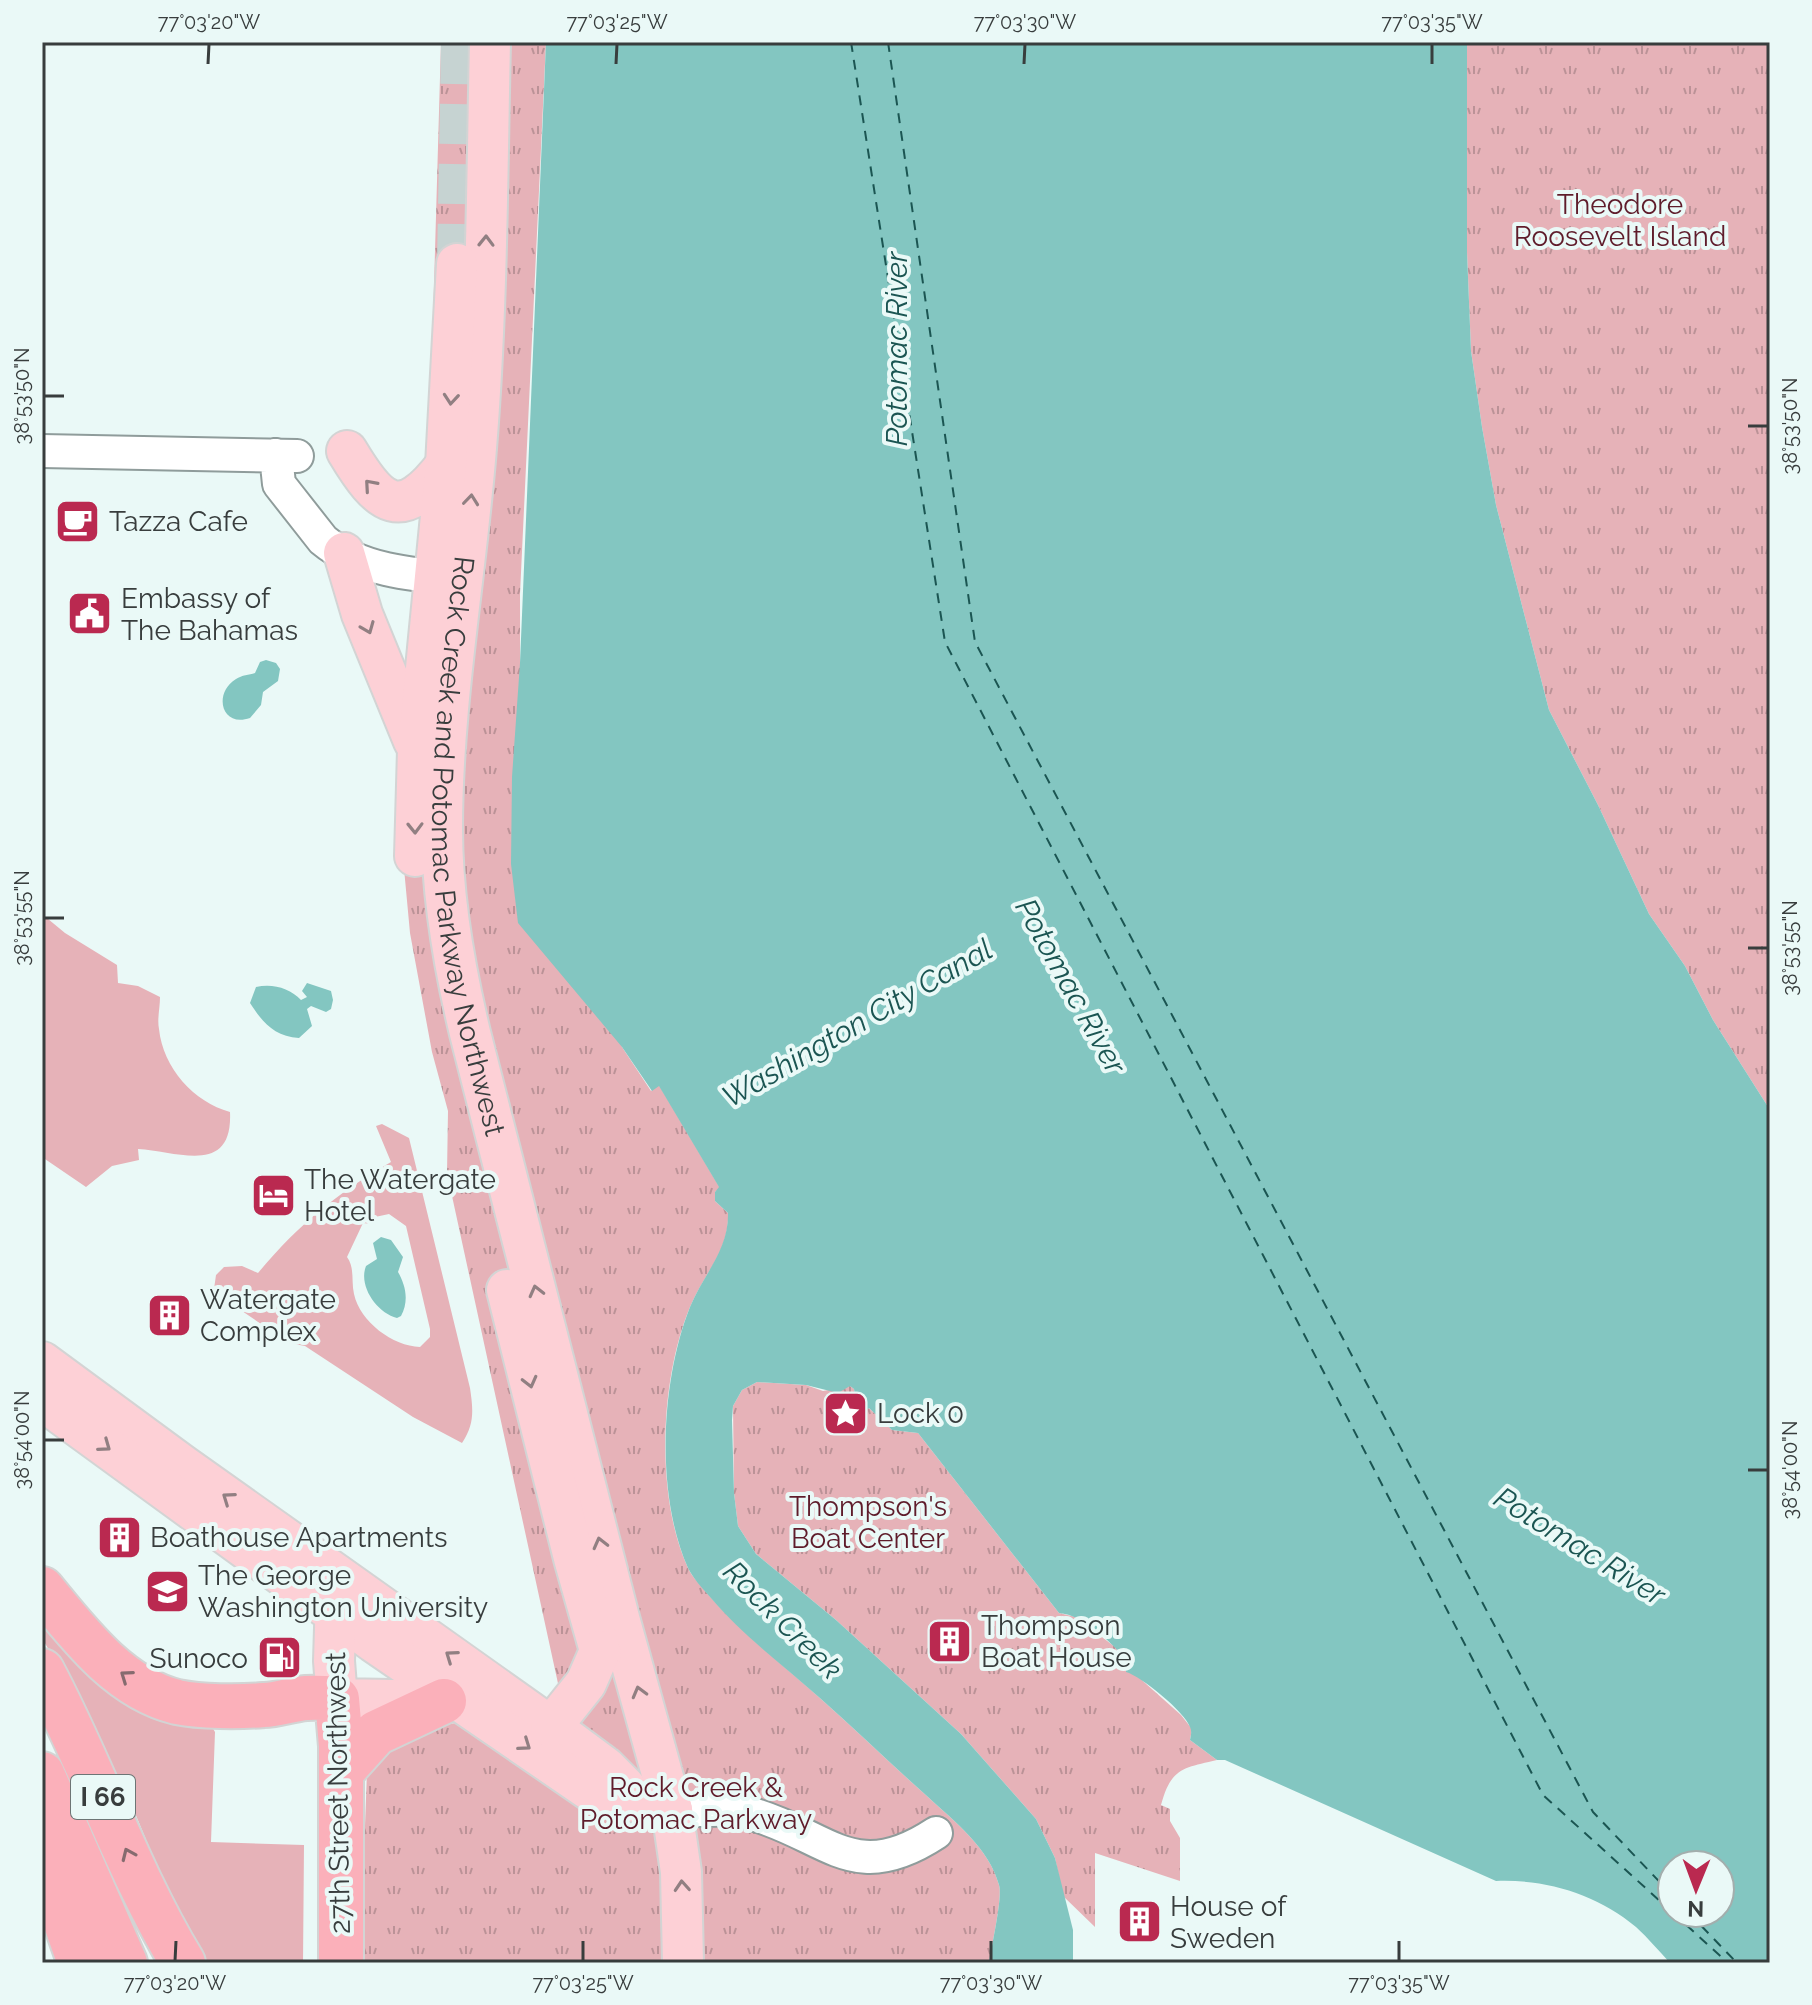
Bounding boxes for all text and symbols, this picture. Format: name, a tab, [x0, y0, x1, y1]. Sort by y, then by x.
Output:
text: 77°03'20"W	[158, 10, 260, 34]
text: 77°03'25"W	[566, 10, 668, 34]
text: 77°03'30"W	[974, 10, 1076, 34]
text: 77°03'35"W	[1381, 10, 1483, 34]
park label: Theodore Roosevelt Island	[1514, 188, 1726, 253]
one-way arrow	[477, 234, 494, 247]
water label: Potomac River	[879, 250, 914, 446]
text: 38°53'50"N	[10, 348, 34, 444]
text: 38°53'50"N	[1778, 378, 1802, 474]
one-way arrow	[443, 393, 460, 406]
one-way arrow	[365, 479, 380, 494]
one-way arrow	[462, 493, 479, 506]
cafe icon: Tazza Cafe	[54, 497, 102, 545]
place label: Tazza Cafe	[109, 505, 248, 538]
street label: Rock Creek and Potomac Parkway Northwest	[425, 555, 512, 1140]
place label: Embassy of The Bahamas	[121, 582, 298, 647]
public building icon: Embassy of The Bahamas	[66, 590, 114, 638]
one-way arrow	[358, 620, 375, 634]
one-way arrow	[406, 822, 424, 835]
text: 38°53'55"N	[10, 870, 34, 966]
water label: Potomac River	[1008, 892, 1134, 1081]
text: 38°53'55"N	[1778, 900, 1802, 996]
water label: Washington City Canal	[716, 931, 998, 1115]
place label: The Watergate Hotel	[304, 1163, 496, 1228]
hotel icon: The Watergate Hotel	[249, 1171, 297, 1219]
place label: Watergate Complex	[200, 1283, 336, 1348]
one-way arrow	[528, 1284, 545, 1298]
building icon: Watergate Complex	[145, 1291, 193, 1339]
one-way arrow	[520, 1375, 537, 1389]
place icon: Lock 0	[822, 1389, 870, 1437]
text: 38°54'00"N	[10, 1391, 34, 1489]
place label: Lock 0	[877, 1397, 964, 1430]
text: 38°54'00"N	[1778, 1421, 1802, 1519]
one-way arrow	[97, 1436, 111, 1451]
water label: Potomac River	[1488, 1480, 1673, 1613]
park label: Thompson's Boat Center	[789, 1490, 947, 1555]
one-way arrow	[222, 1493, 237, 1508]
building icon: Boathouse Apartments	[95, 1513, 143, 1561]
place label: Boathouse Apartments	[150, 1521, 448, 1554]
one-way arrow	[592, 1536, 609, 1550]
water label: Rock Creek	[717, 1554, 849, 1686]
place label: The George Washington University	[198, 1559, 488, 1624]
school or university icon: The George Washington University	[143, 1567, 191, 1615]
place label: Thompson Boat House	[981, 1609, 1132, 1674]
building icon: Thompson Boat House	[926, 1617, 974, 1665]
fuel station icon: Sunoco	[255, 1634, 303, 1682]
place label: Sunoco	[149, 1642, 248, 1675]
street label: 27th Street Northwest	[319, 1651, 357, 1934]
one-way arrow	[445, 1651, 459, 1666]
one-way arrow	[120, 1671, 134, 1686]
one-way arrow	[632, 1686, 648, 1700]
one-way arrow	[517, 1735, 531, 1750]
park label: Rock Creek & Potomac Parkway	[580, 1771, 812, 1836]
road number: I 66	[71, 1775, 135, 1819]
one-way arrow	[122, 1847, 138, 1862]
north arrow	[1656, 1849, 1736, 1929]
one-way arrow	[674, 1879, 691, 1892]
place label: House of Sweden	[1170, 1890, 1288, 1955]
text: N	[1687, 1896, 1704, 1922]
building icon: House of Sweden	[1115, 1898, 1163, 1946]
text: 77°03'20"W	[124, 1971, 226, 1995]
text: 77°03'25"W	[532, 1971, 634, 1995]
text: 77°03'30"W	[940, 1971, 1042, 1995]
text: 77°03'35"W	[1348, 1971, 1450, 1995]

